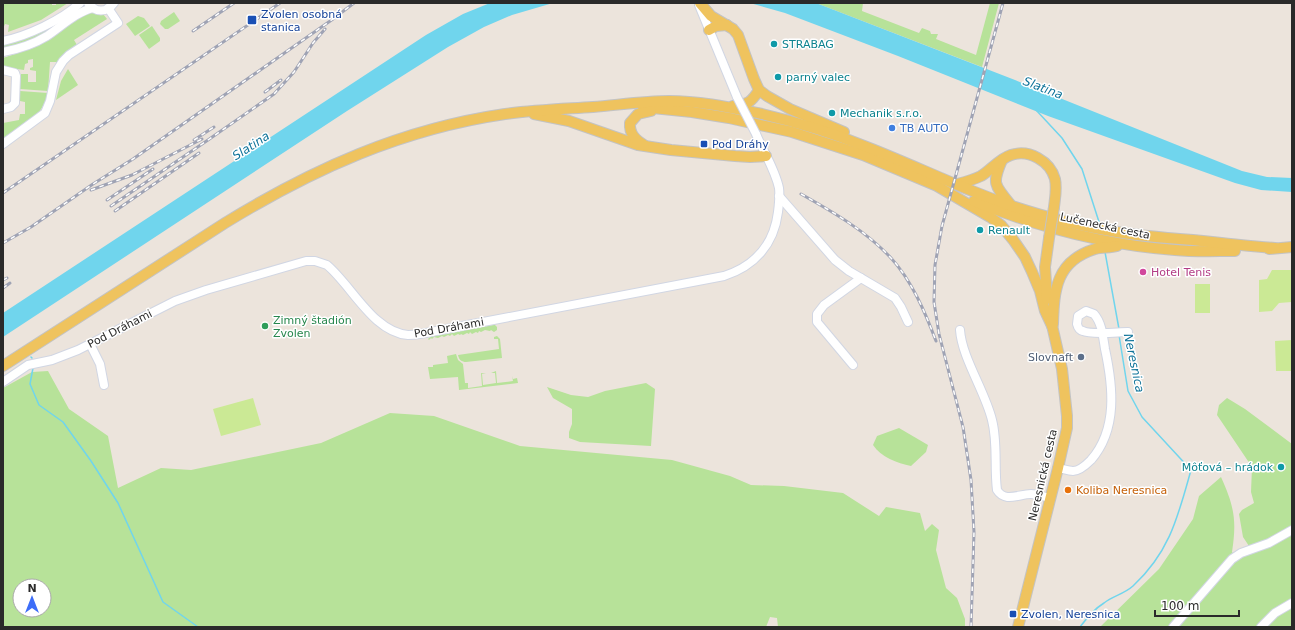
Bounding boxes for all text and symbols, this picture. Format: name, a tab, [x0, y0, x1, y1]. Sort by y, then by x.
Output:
place label: Zvolen osobná stanica	[261, 8, 342, 34]
marker: Zvolen osobná stanica	[246, 14, 258, 26]
place label: STRABAG	[782, 38, 834, 51]
marker: STRABAG	[769, 39, 779, 49]
place label: parný valec	[786, 71, 850, 84]
marker: parný valec	[773, 72, 783, 82]
water label: Slatina	[1021, 74, 1065, 102]
place label: Mechanik s.r.o.	[840, 107, 922, 120]
marker: Mechanik s.r.o.	[827, 108, 837, 118]
place label: TB AUTO	[899, 122, 949, 135]
marker: TB AUTO	[887, 123, 897, 133]
water label: Slatina	[230, 129, 272, 163]
place label: Pod Dráhy	[712, 138, 769, 151]
marker: Pod Dráhy	[699, 139, 709, 149]
street label: Lučenecká cesta	[1059, 210, 1151, 242]
place label: Renault	[988, 224, 1031, 237]
marker: Renault	[975, 225, 985, 235]
place label: Hotel Tenis	[1151, 266, 1211, 279]
marker: Hotel Tenis	[1138, 267, 1148, 277]
street label: Pod Dráhami	[86, 307, 154, 351]
place label: Zimný štadión Zvolen	[273, 314, 352, 340]
street label: Pod Dráhami	[413, 315, 485, 341]
marker: Zimný štadión Zvolen	[260, 321, 270, 331]
water label: Neresnica	[1121, 332, 1147, 394]
place label: Slovnaft	[1028, 351, 1074, 364]
marker: Slovnaft	[1076, 352, 1086, 362]
street label: Neresnická cesta	[1026, 428, 1060, 522]
place label: Môťová – hrádok	[1182, 461, 1274, 474]
marker: Môťová – hrádok	[1276, 462, 1286, 472]
place label: Koliba Neresnica	[1076, 484, 1167, 497]
marker: Koliba Neresnica	[1063, 485, 1073, 495]
north arrow	[12, 578, 52, 618]
text: N	[27, 582, 37, 595]
scale bar	[1155, 592, 1239, 618]
text: 100 m	[1161, 599, 1199, 613]
place label: Zvolen, Neresnica	[1021, 608, 1120, 621]
marker: Zvolen, Neresnica	[1008, 609, 1018, 619]

